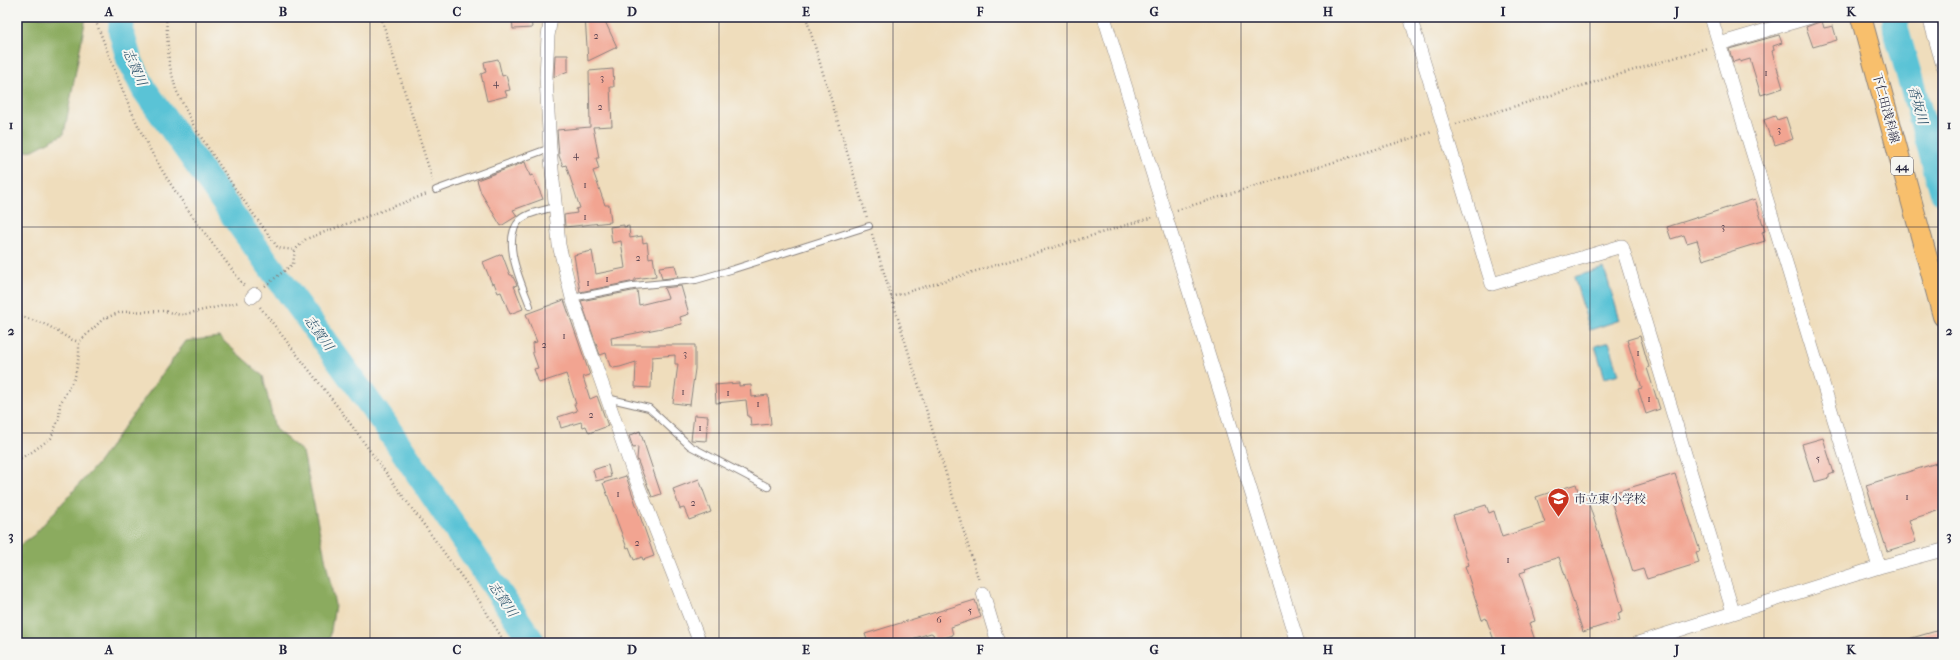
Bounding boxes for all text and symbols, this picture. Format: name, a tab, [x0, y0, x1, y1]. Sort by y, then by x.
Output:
text: A	[104, 4, 114, 19]
text: B	[279, 4, 288, 19]
text: C	[453, 4, 462, 19]
text: D	[627, 4, 637, 19]
text: E	[802, 4, 810, 19]
text: F	[976, 4, 984, 19]
text: G	[1149, 4, 1159, 19]
text: H	[1323, 4, 1334, 19]
text: I	[1500, 4, 1506, 19]
text: J	[1673, 4, 1680, 20]
text: K	[1846, 4, 1857, 19]
house number: 2	[593, 30, 599, 42]
water label: 志賀川	[120, 46, 151, 90]
house number: 1	[1764, 67, 1768, 79]
street label: 下仁田浅科線	[1870, 71, 1902, 145]
house number: 3	[600, 72, 604, 84]
house number: 4	[493, 77, 500, 89]
water label: 香坂川	[1905, 84, 1931, 128]
house number: 2	[597, 101, 603, 113]
text: 1	[9, 117, 14, 132]
text: 1	[1947, 117, 1952, 132]
house number: 3	[1777, 124, 1781, 136]
house number: 4	[573, 149, 580, 161]
road number: 44	[1891, 157, 1913, 175]
house number: 1	[583, 179, 587, 191]
house number: 1	[583, 211, 587, 223]
house number: 3	[1721, 221, 1725, 233]
house number: 2	[635, 252, 641, 264]
house number: 1	[605, 273, 609, 285]
house number: 1	[586, 277, 590, 289]
water label: 志賀川	[301, 313, 338, 355]
text: 2	[8, 323, 15, 338]
text: 2	[1946, 323, 1953, 338]
house number: 1	[562, 330, 566, 342]
house number: 2	[541, 339, 547, 351]
house number: 1	[1636, 347, 1640, 359]
house number: 3	[683, 348, 687, 360]
house number: 1	[681, 386, 685, 398]
house number: 1	[726, 387, 730, 399]
house number: 1	[1647, 393, 1651, 405]
house number: 1	[756, 398, 760, 410]
house number: 2	[588, 409, 594, 421]
house number: 1	[698, 422, 702, 434]
house number: 5	[1816, 453, 1820, 465]
school or university icon: 市立東小学校	[1546, 486, 1572, 519]
house number: 1	[616, 488, 620, 500]
house number: 1	[1905, 491, 1909, 503]
place label: 市立東小学校	[1574, 492, 1646, 506]
house number: 2	[690, 497, 696, 509]
text: 3	[8, 528, 14, 544]
text: 3	[1946, 528, 1952, 544]
house number: 2	[634, 537, 640, 549]
house number: 1	[1506, 554, 1510, 566]
water label: 志賀川	[486, 579, 521, 621]
house number: 5	[968, 605, 972, 617]
house number: 6	[936, 614, 942, 626]
text: A	[104, 642, 114, 657]
text: B	[279, 642, 288, 657]
text: C	[453, 642, 462, 657]
text: D	[627, 642, 637, 657]
text: E	[802, 642, 810, 657]
text: F	[976, 642, 984, 657]
text: G	[1149, 642, 1159, 657]
text: H	[1323, 642, 1334, 657]
text: I	[1500, 642, 1506, 657]
text: J	[1673, 642, 1680, 658]
text: K	[1846, 642, 1857, 657]

